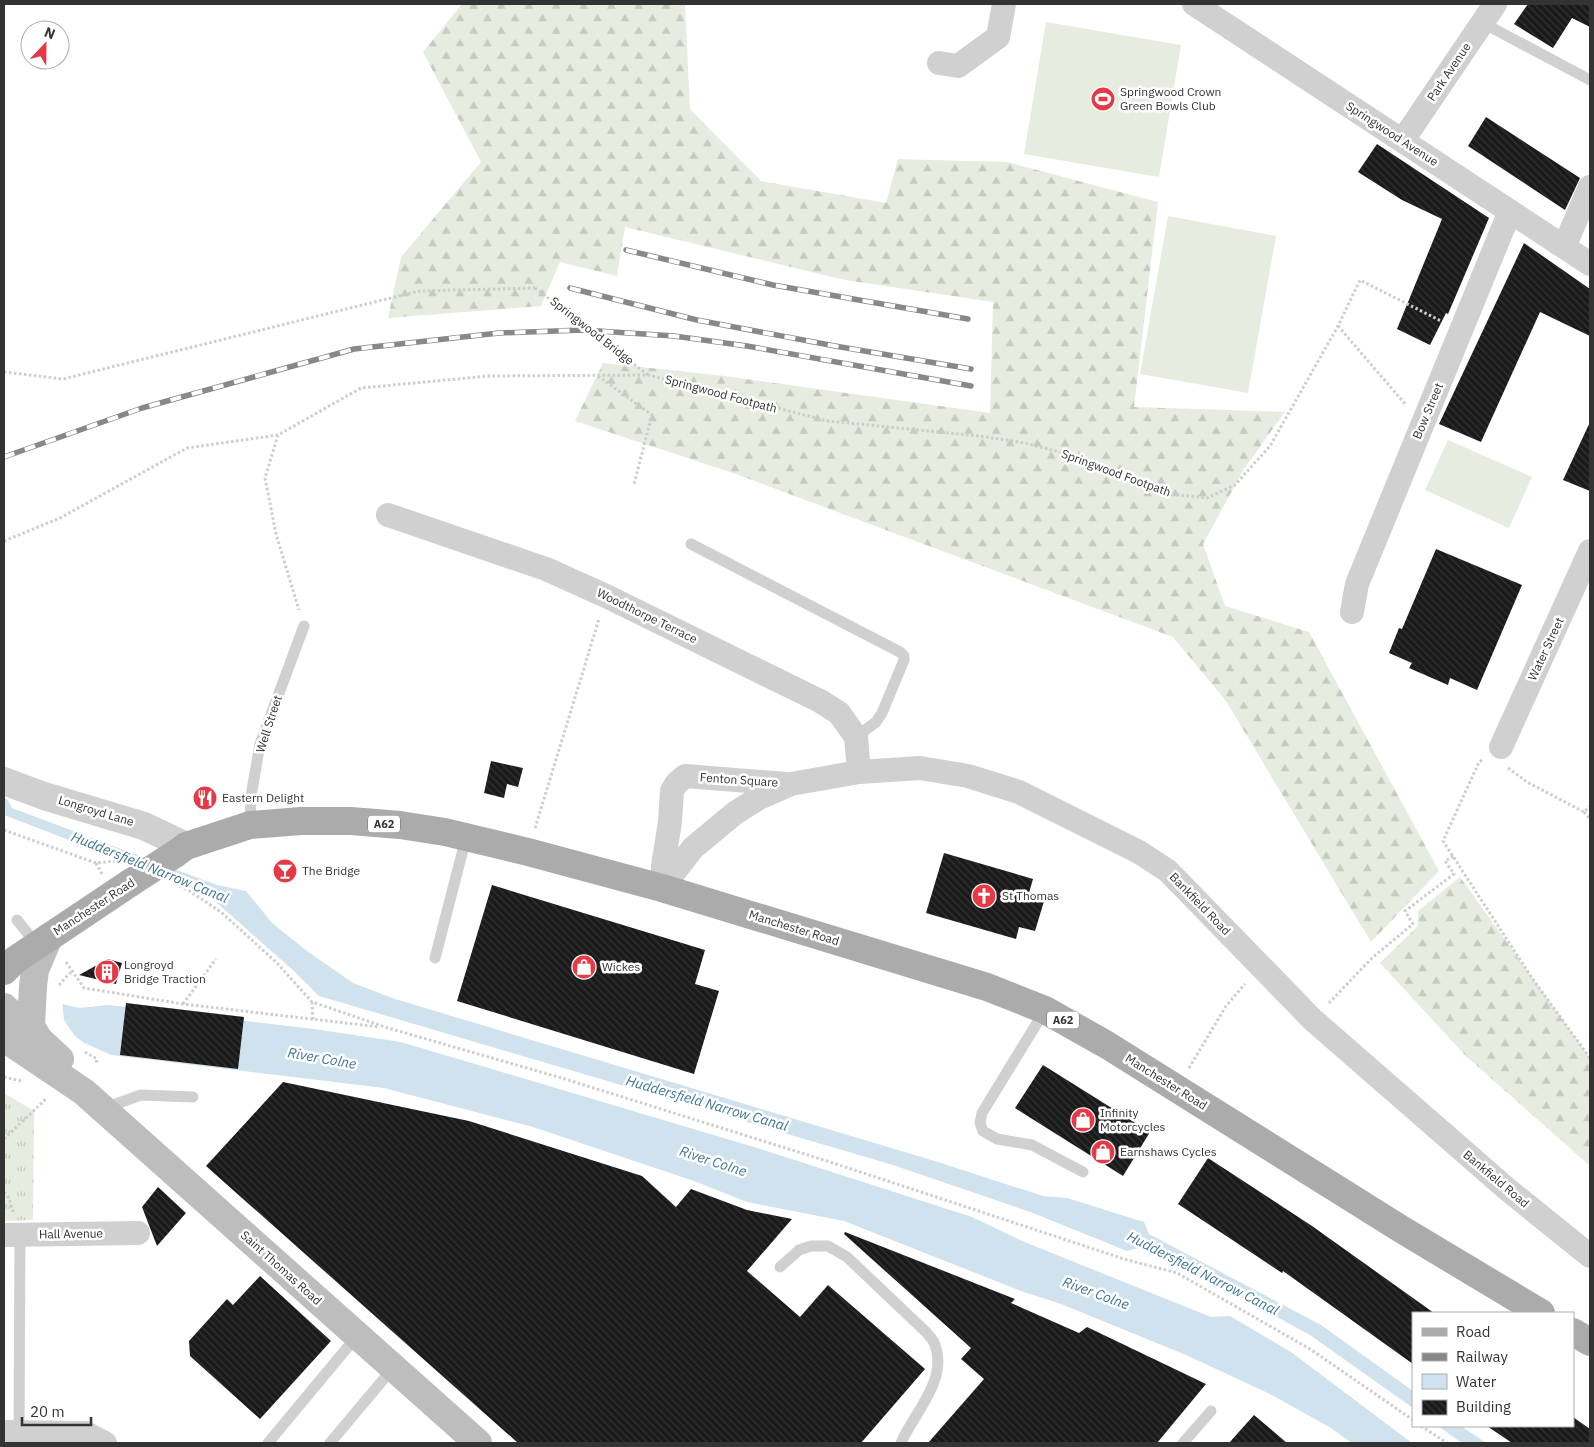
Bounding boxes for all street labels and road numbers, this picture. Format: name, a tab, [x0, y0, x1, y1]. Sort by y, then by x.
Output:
street label: Park Avenue	[1424, 39, 1474, 104]
street label: Springwood Avenue	[1343, 98, 1442, 169]
street label: Springwood Bridge	[548, 293, 637, 368]
street label: Springwood Footpath	[663, 371, 779, 416]
street label: Bow Street	[1409, 381, 1446, 441]
street label: Springwood Footpath	[1059, 446, 1173, 499]
street label: Woodthorpe Terrace	[595, 585, 700, 647]
street label: Water Street	[1524, 615, 1567, 683]
street label: Well Street	[252, 693, 285, 754]
street label: Fenton Square	[699, 769, 779, 790]
street label: Longroyd Lane	[57, 792, 136, 829]
road number: A62	[368, 816, 400, 832]
street label: Bankfield Road	[1167, 869, 1234, 938]
street label: Manchester Road	[50, 875, 137, 938]
street label: Manchester Road	[747, 907, 841, 948]
road number: A62	[1047, 1012, 1079, 1028]
street label: Manchester Road	[1123, 1050, 1210, 1113]
street label: Bankfield Road	[1460, 1147, 1532, 1211]
street label: Hall Avenue	[39, 1225, 104, 1242]
street label: Saint Thomas Road	[238, 1227, 325, 1308]

